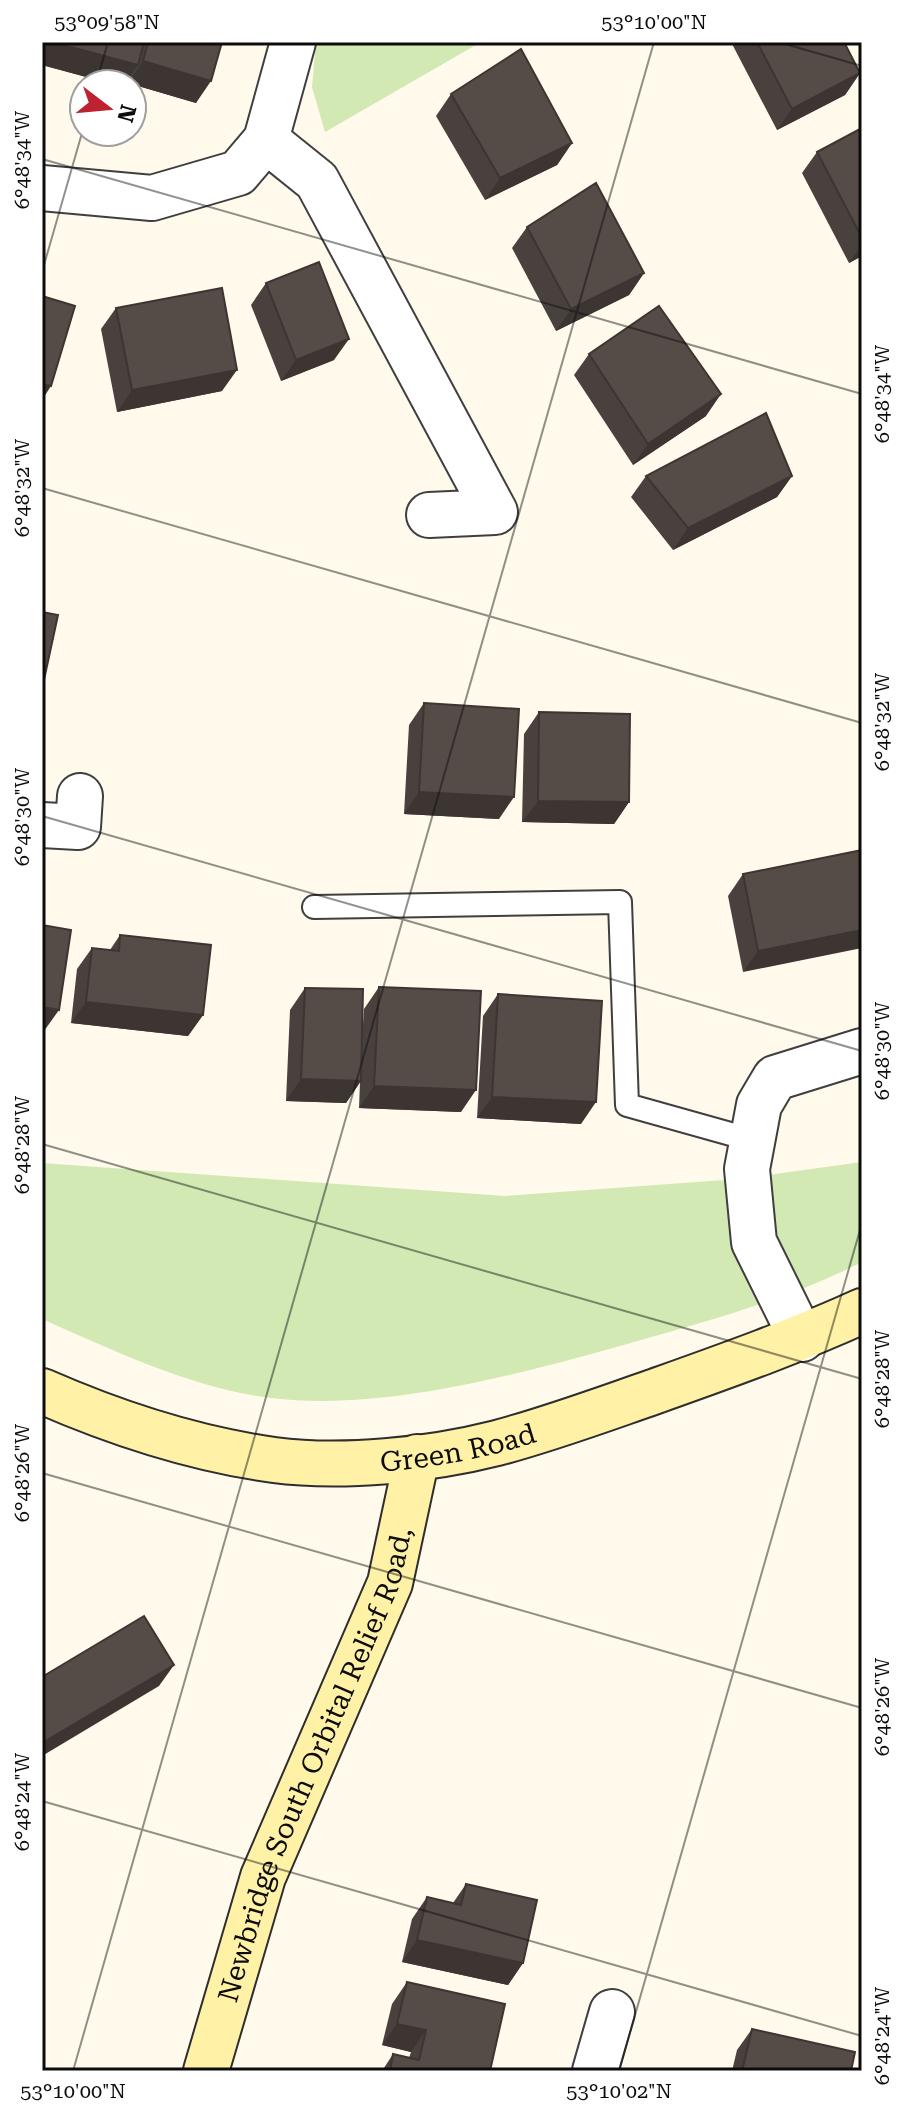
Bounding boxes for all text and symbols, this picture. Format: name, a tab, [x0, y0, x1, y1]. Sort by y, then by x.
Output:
text: 53°09'58"N	[54, 10, 160, 34]
text: 53°10'00"N	[601, 10, 707, 34]
north arrow	[68, 68, 148, 148]
text: N	[112, 102, 141, 125]
text: 6°48'34"W	[10, 110, 34, 209]
text: 6°48'34"W	[870, 344, 894, 443]
text: 6°48'32"W	[10, 438, 34, 537]
text: 6°48'32"W	[870, 672, 894, 771]
text: 6°48'30"W	[10, 767, 34, 866]
text: 6°48'30"W	[870, 1001, 894, 1100]
text: 6°48'28"W	[10, 1095, 34, 1194]
text: 6°48'28"W	[870, 1329, 894, 1428]
street label: Green Road	[379, 1416, 540, 1478]
text: 6°48'26"W	[10, 1423, 34, 1522]
street label: Newbridge South Orbital Relief Road,	[211, 1524, 418, 2006]
text: 6°48'26"W	[870, 1657, 894, 1756]
text: 6°48'24"W	[10, 1752, 34, 1851]
text: 6°48'24"W	[870, 1986, 894, 2085]
text: 53°10'00"N	[20, 2079, 126, 2103]
text: 53°10'02"N	[566, 2079, 672, 2103]

